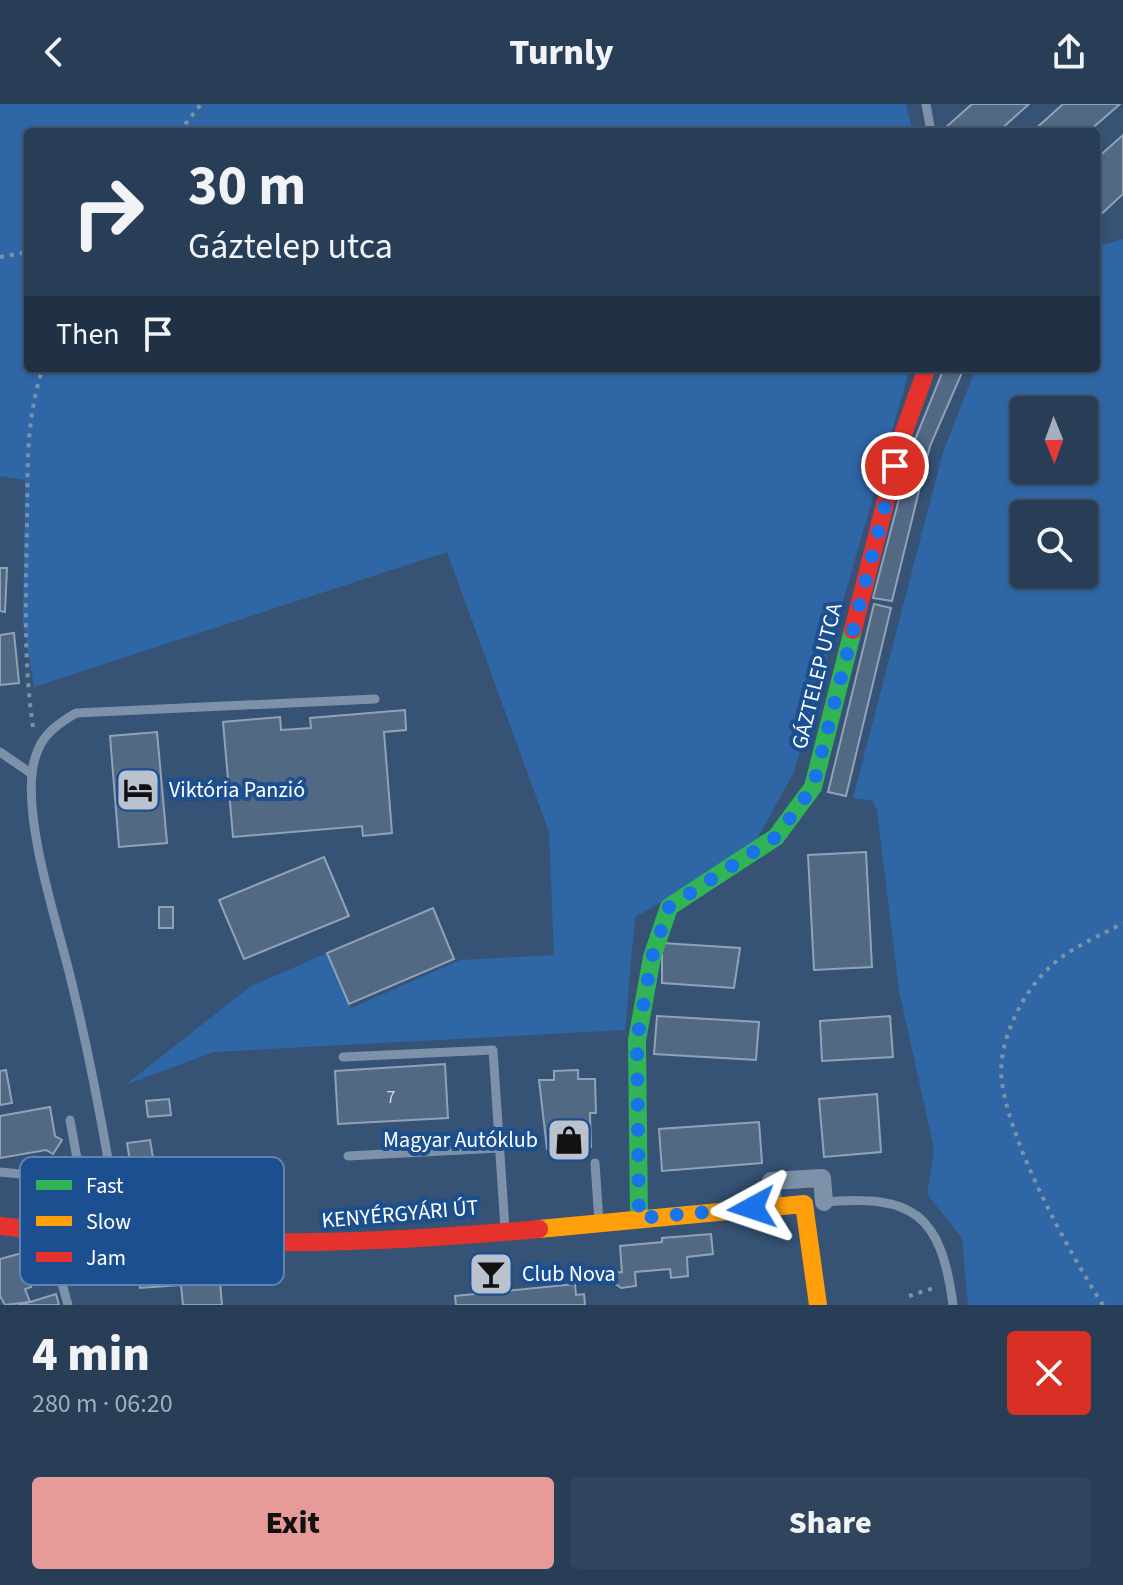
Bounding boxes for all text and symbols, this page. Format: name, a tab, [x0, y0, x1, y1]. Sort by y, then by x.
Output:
text: Turnly	[509, 27, 614, 78]
icon: back	[32, 30, 76, 74]
icon: share	[1047, 30, 1091, 74]
text: 30 m	[188, 147, 306, 226]
icon: right	[56, 160, 160, 264]
text: Gáztelep utca	[188, 221, 393, 272]
icon: arrive	[136, 312, 180, 356]
text: Then	[56, 313, 120, 356]
north arrow	[1010, 396, 1098, 484]
map controls	[1010, 396, 1098, 588]
pin	[861, 432, 929, 500]
icon: arrive	[873, 444, 917, 488]
button: search	[1010, 500, 1098, 588]
street label: GÁZTELEP UTCA	[783, 599, 851, 752]
hotel icon: Viktória Panzió	[114, 766, 162, 814]
place label: Viktória Panzió	[169, 774, 305, 806]
house number: 7	[387, 1085, 396, 1110]
shop icon: Magyar Autóklub	[545, 1116, 593, 1164]
place label: Magyar Autóklub	[383, 1124, 538, 1156]
legend	[20, 1157, 284, 1285]
position arrow	[710, 1166, 794, 1250]
text: Fast	[86, 1170, 124, 1202]
street label: KENYÉRGYÁRI ÚT	[320, 1191, 480, 1237]
text: Slow	[86, 1206, 131, 1238]
text: Jam	[86, 1242, 126, 1274]
bar icon: Club Nova	[467, 1250, 515, 1298]
place label: Club Nova	[522, 1258, 616, 1290]
text: 4 min	[32, 1321, 150, 1389]
button: close	[1007, 1331, 1091, 1415]
text: 280 m · 06:20	[32, 1385, 173, 1422]
button: Exit	[32, 1477, 554, 1569]
button: Share	[570, 1477, 1091, 1569]

